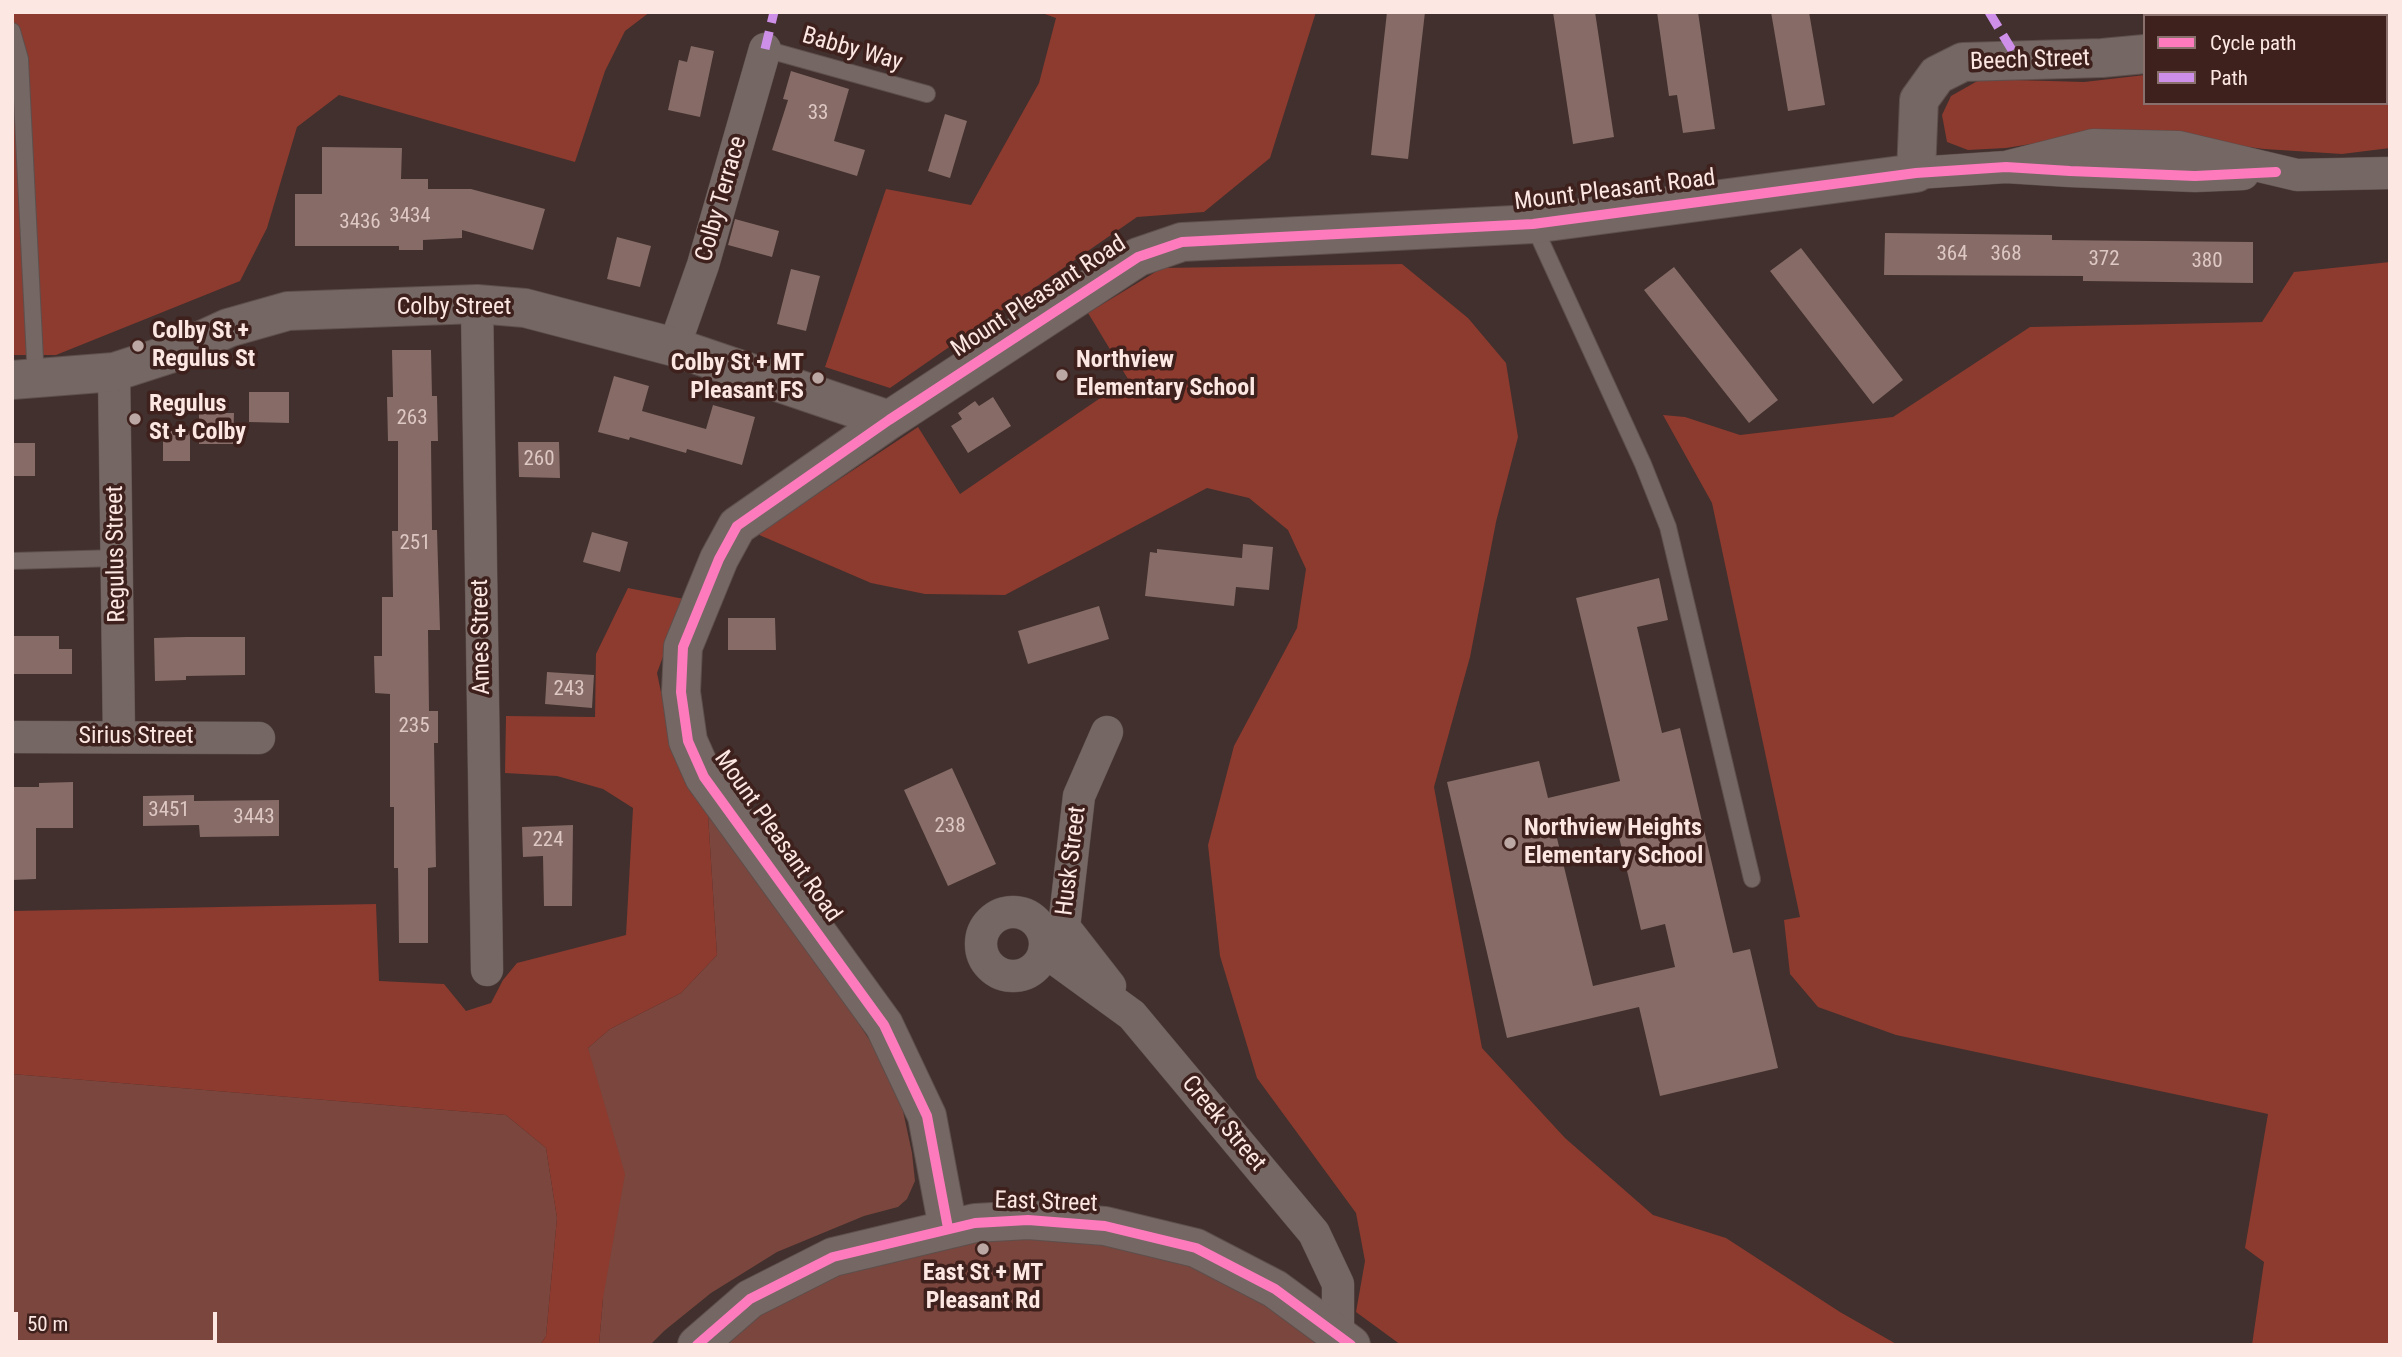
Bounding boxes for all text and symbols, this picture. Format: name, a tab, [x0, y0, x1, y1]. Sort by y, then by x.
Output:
legend	[2143, 14, 2388, 105]
street label: Babby Way	[799, 22, 905, 78]
text: Cycle path	[2210, 31, 2296, 55]
street label: Beech Street	[1970, 45, 2090, 77]
text: Path	[2210, 66, 2248, 90]
house number: 33	[808, 101, 828, 127]
street label: Colby Terrace	[690, 133, 754, 265]
street label: Mount Pleasant Road	[1513, 164, 1717, 218]
house number: 3434	[389, 204, 431, 230]
house number: 3436	[339, 210, 381, 236]
street label: Mount Pleasant Road	[946, 230, 1132, 364]
house number: 364	[1936, 242, 1968, 268]
house number: 368	[1990, 242, 2022, 268]
house number: 372	[2088, 247, 2120, 273]
house number: 380	[2191, 249, 2223, 275]
street label: Colby Street	[397, 294, 511, 322]
place label: Colby St + Regulus St	[152, 318, 255, 374]
marker: Colby St + Regulus St	[130, 338, 146, 354]
place label: Northview Elementary School	[1076, 347, 1255, 403]
place label: Colby St + MT Pleasant FS	[671, 350, 804, 406]
marker: Northview Elementary School	[1054, 367, 1070, 383]
marker: Colby St + MT Pleasant FS	[810, 370, 826, 386]
place label: Regulus St + Colby	[149, 391, 246, 447]
house number: 263	[396, 406, 428, 432]
marker: Regulus St + Colby	[127, 411, 143, 427]
house number: 260	[523, 447, 555, 473]
street label: Regulus Street	[101, 485, 133, 623]
house number: 251	[399, 531, 431, 557]
street label: Ames Street	[467, 579, 497, 695]
house number: 243	[553, 677, 585, 703]
house number: 235	[398, 714, 430, 740]
street label: Sirius Street	[78, 723, 194, 751]
street label: Mount Pleasant Road	[707, 746, 847, 928]
house number: 3451	[148, 798, 190, 824]
house number: 3443	[233, 805, 275, 831]
street label: Husk Street	[1051, 805, 1093, 917]
house number: 238	[934, 814, 966, 840]
place label: Northview Heights Elementary School	[1524, 815, 1703, 871]
house number: 224	[532, 828, 564, 854]
marker: Northview Heights Elementary School	[1502, 835, 1518, 851]
street label: Creek Street	[1175, 1070, 1271, 1178]
street label: East Street	[994, 1187, 1098, 1219]
marker: East St + MT Pleasant Rd	[975, 1241, 991, 1257]
place label: East St + MT Pleasant Rd	[923, 1260, 1043, 1316]
scale bar	[18, 1298, 220, 1342]
text: 50 m	[27, 1312, 68, 1336]

